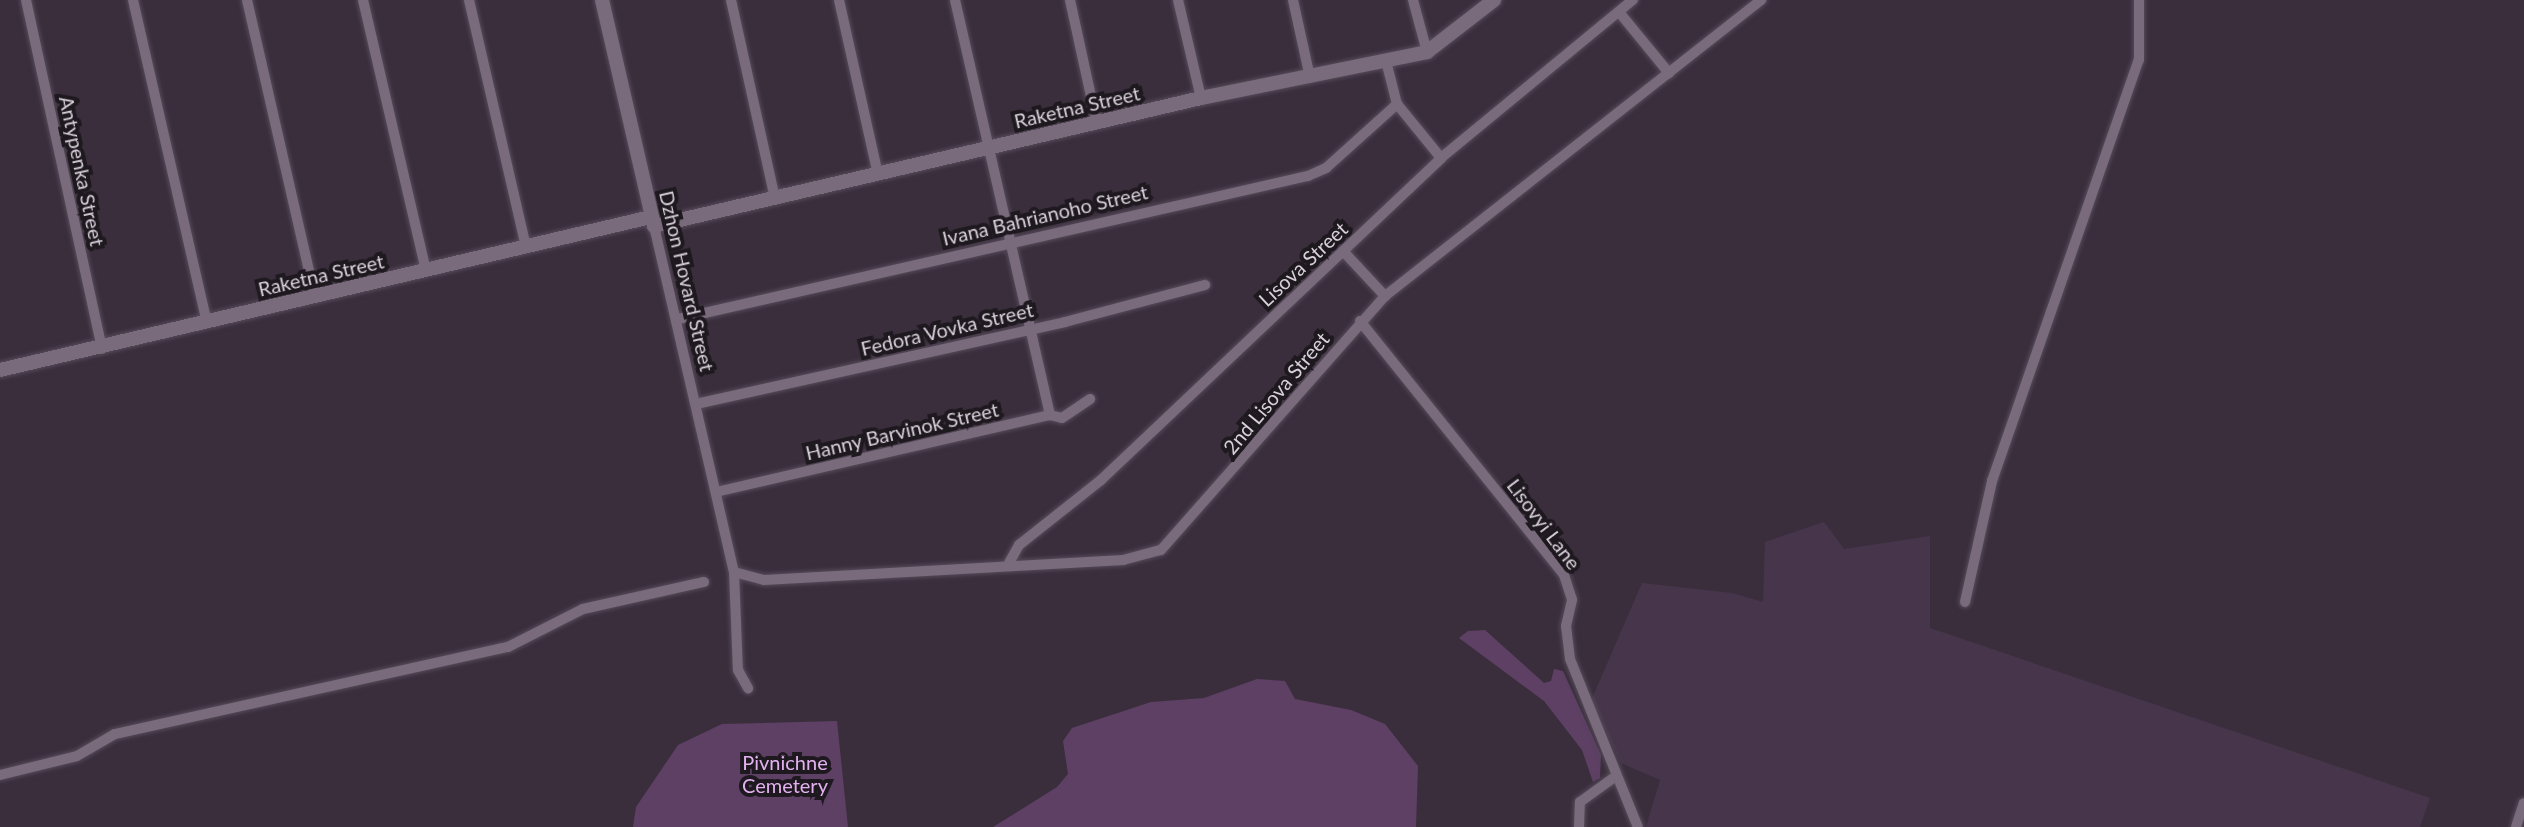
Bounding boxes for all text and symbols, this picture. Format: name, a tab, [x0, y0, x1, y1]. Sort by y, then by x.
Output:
street label: Raketna Street	[1012, 81, 1142, 133]
street label: Antypenka Street	[54, 94, 110, 248]
street label: Ivana Bahrianoho Street	[940, 180, 1150, 250]
street label: Dzhon Hovard Street	[655, 188, 719, 374]
street label: Lisova Street	[1254, 217, 1352, 311]
street label: Raketna Street	[256, 249, 386, 301]
street label: Fedora Vovka Street	[858, 297, 1036, 361]
street label: 2nd Lisova Street	[1218, 327, 1334, 459]
street label: Hanny Barvinok Street	[803, 397, 1001, 465]
street label: Lisovyi Lane	[1502, 474, 1586, 574]
park label: Pivnichne Cemetery	[742, 751, 828, 798]

